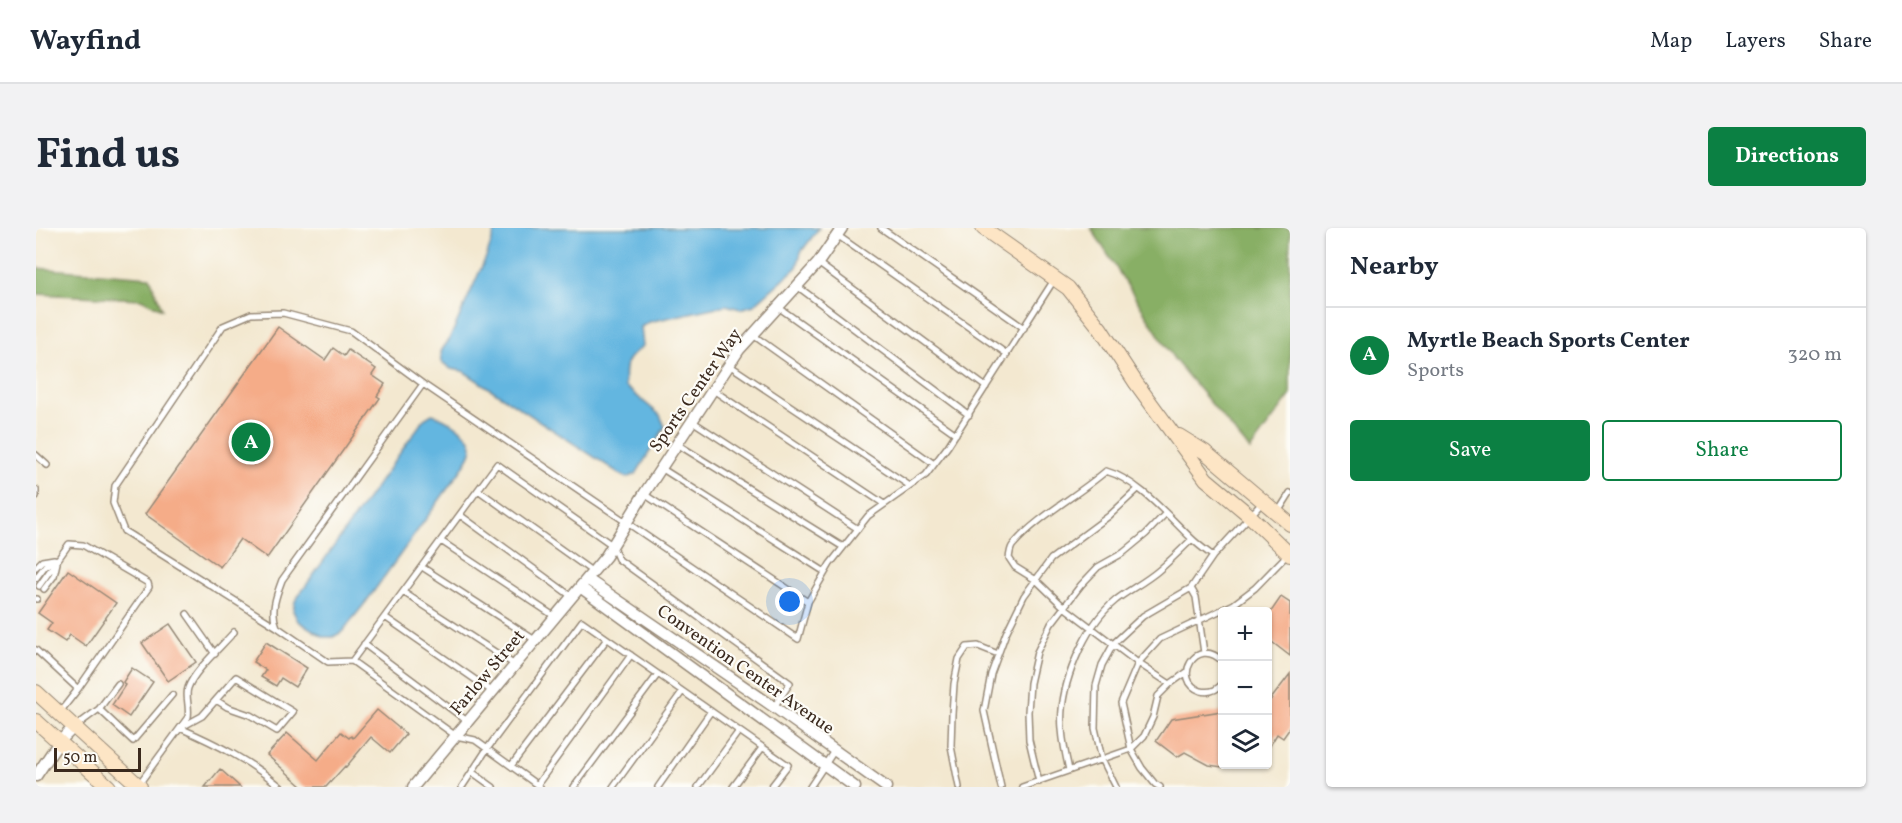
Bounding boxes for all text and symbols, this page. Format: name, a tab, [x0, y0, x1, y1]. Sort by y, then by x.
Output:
text: Wayfind	[30, 22, 141, 61]
text: Map	[1650, 27, 1692, 56]
text: Layers	[1725, 27, 1786, 56]
text: Share	[1819, 27, 1872, 56]
text: Find us	[36, 127, 180, 186]
button: Directions	[1708, 127, 1866, 186]
text: Nearby	[1350, 249, 1439, 285]
street label: Sports Center Way	[644, 324, 749, 458]
text: Myrtle Beach Sports Center	[1407, 326, 1690, 357]
text: A	[1362, 341, 1377, 369]
text: 320 m	[1787, 341, 1842, 369]
text: Sports	[1407, 357, 1464, 385]
pin: A	[232, 420, 270, 464]
button: Save	[1350, 420, 1590, 481]
button: Share	[1602, 420, 1842, 481]
your location	[775, 587, 804, 616]
street label: Convention Center Avenue	[651, 599, 839, 741]
map controls	[1218, 607, 1272, 769]
button: +	[1218, 607, 1272, 661]
street label: Farlow Street	[445, 625, 531, 721]
button: −	[1218, 661, 1272, 715]
button: layers	[1218, 715, 1272, 769]
scale bar	[54, 745, 141, 772]
text: 50 m	[63, 747, 97, 769]

